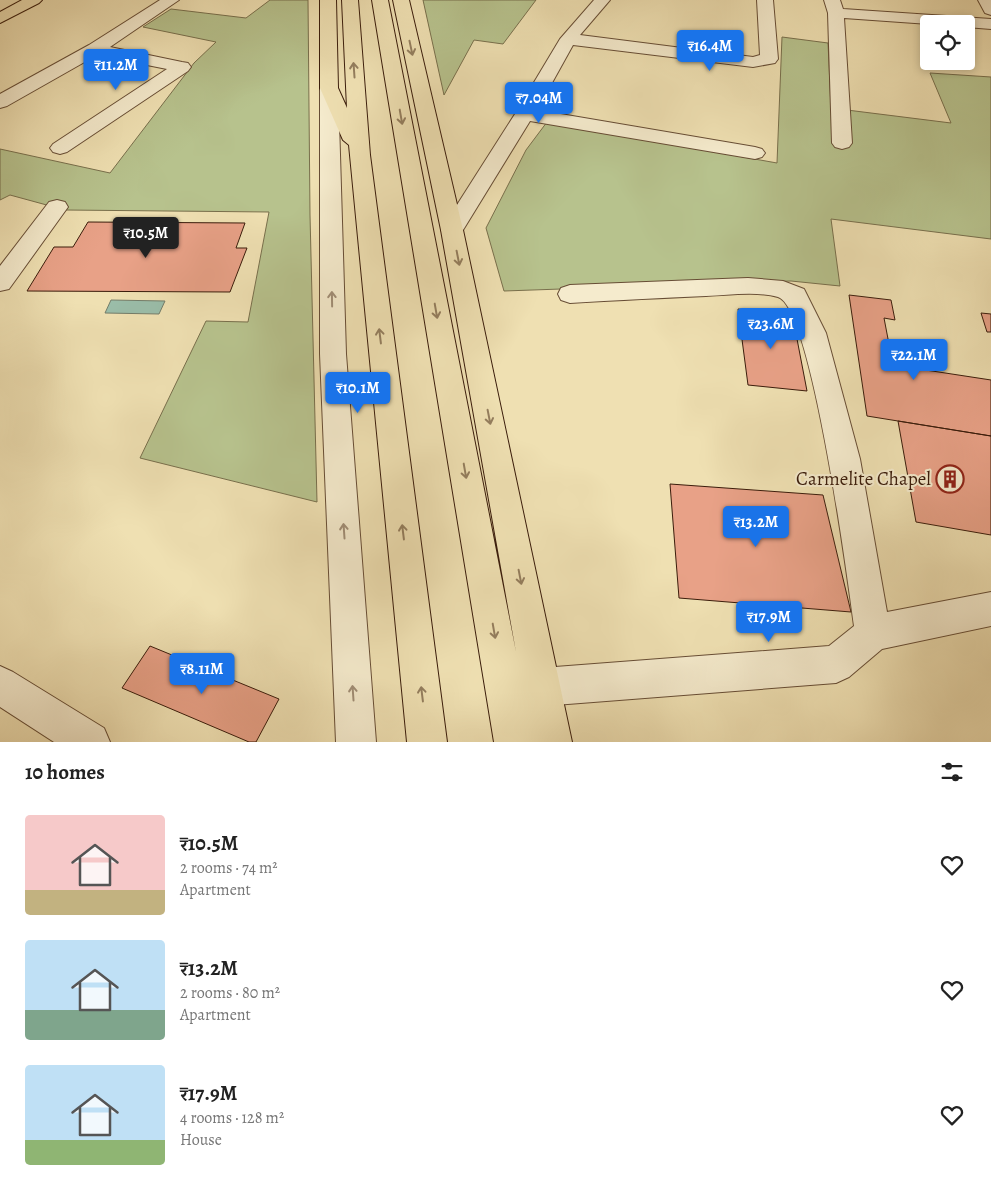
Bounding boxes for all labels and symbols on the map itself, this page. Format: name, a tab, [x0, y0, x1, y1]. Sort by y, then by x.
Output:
pin: ₹16.4M	[669, 30, 751, 72]
one-way arrow	[407, 39, 416, 55]
pin: ₹11.2M	[75, 48, 157, 91]
one-way arrow	[350, 62, 359, 78]
pin: ₹7.04M	[498, 82, 580, 124]
one-way arrow	[396, 108, 406, 124]
pin: ₹10.5M	[105, 216, 187, 259]
one-way arrow	[453, 249, 463, 265]
one-way arrow	[327, 291, 337, 308]
one-way arrow	[431, 303, 441, 319]
pin: ₹23.6M	[730, 308, 812, 350]
one-way arrow	[375, 328, 385, 344]
pin: ₹22.1M	[873, 338, 955, 381]
pin: ₹10.1M	[317, 372, 399, 414]
one-way arrow	[485, 409, 494, 425]
one-way arrow	[460, 463, 470, 479]
building icon: Carmelite Chapel	[935, 464, 965, 494]
place label: Carmelite Chapel	[796, 466, 931, 492]
pin: ₹13.2M	[715, 506, 797, 548]
one-way arrow	[339, 523, 348, 539]
one-way arrow	[398, 524, 408, 540]
one-way arrow	[516, 568, 525, 584]
pin: ₹17.9M	[728, 600, 810, 643]
one-way arrow	[489, 623, 499, 639]
pin: ₹8.11M	[161, 652, 243, 695]
one-way arrow	[349, 686, 358, 702]
one-way arrow	[417, 686, 427, 702]

